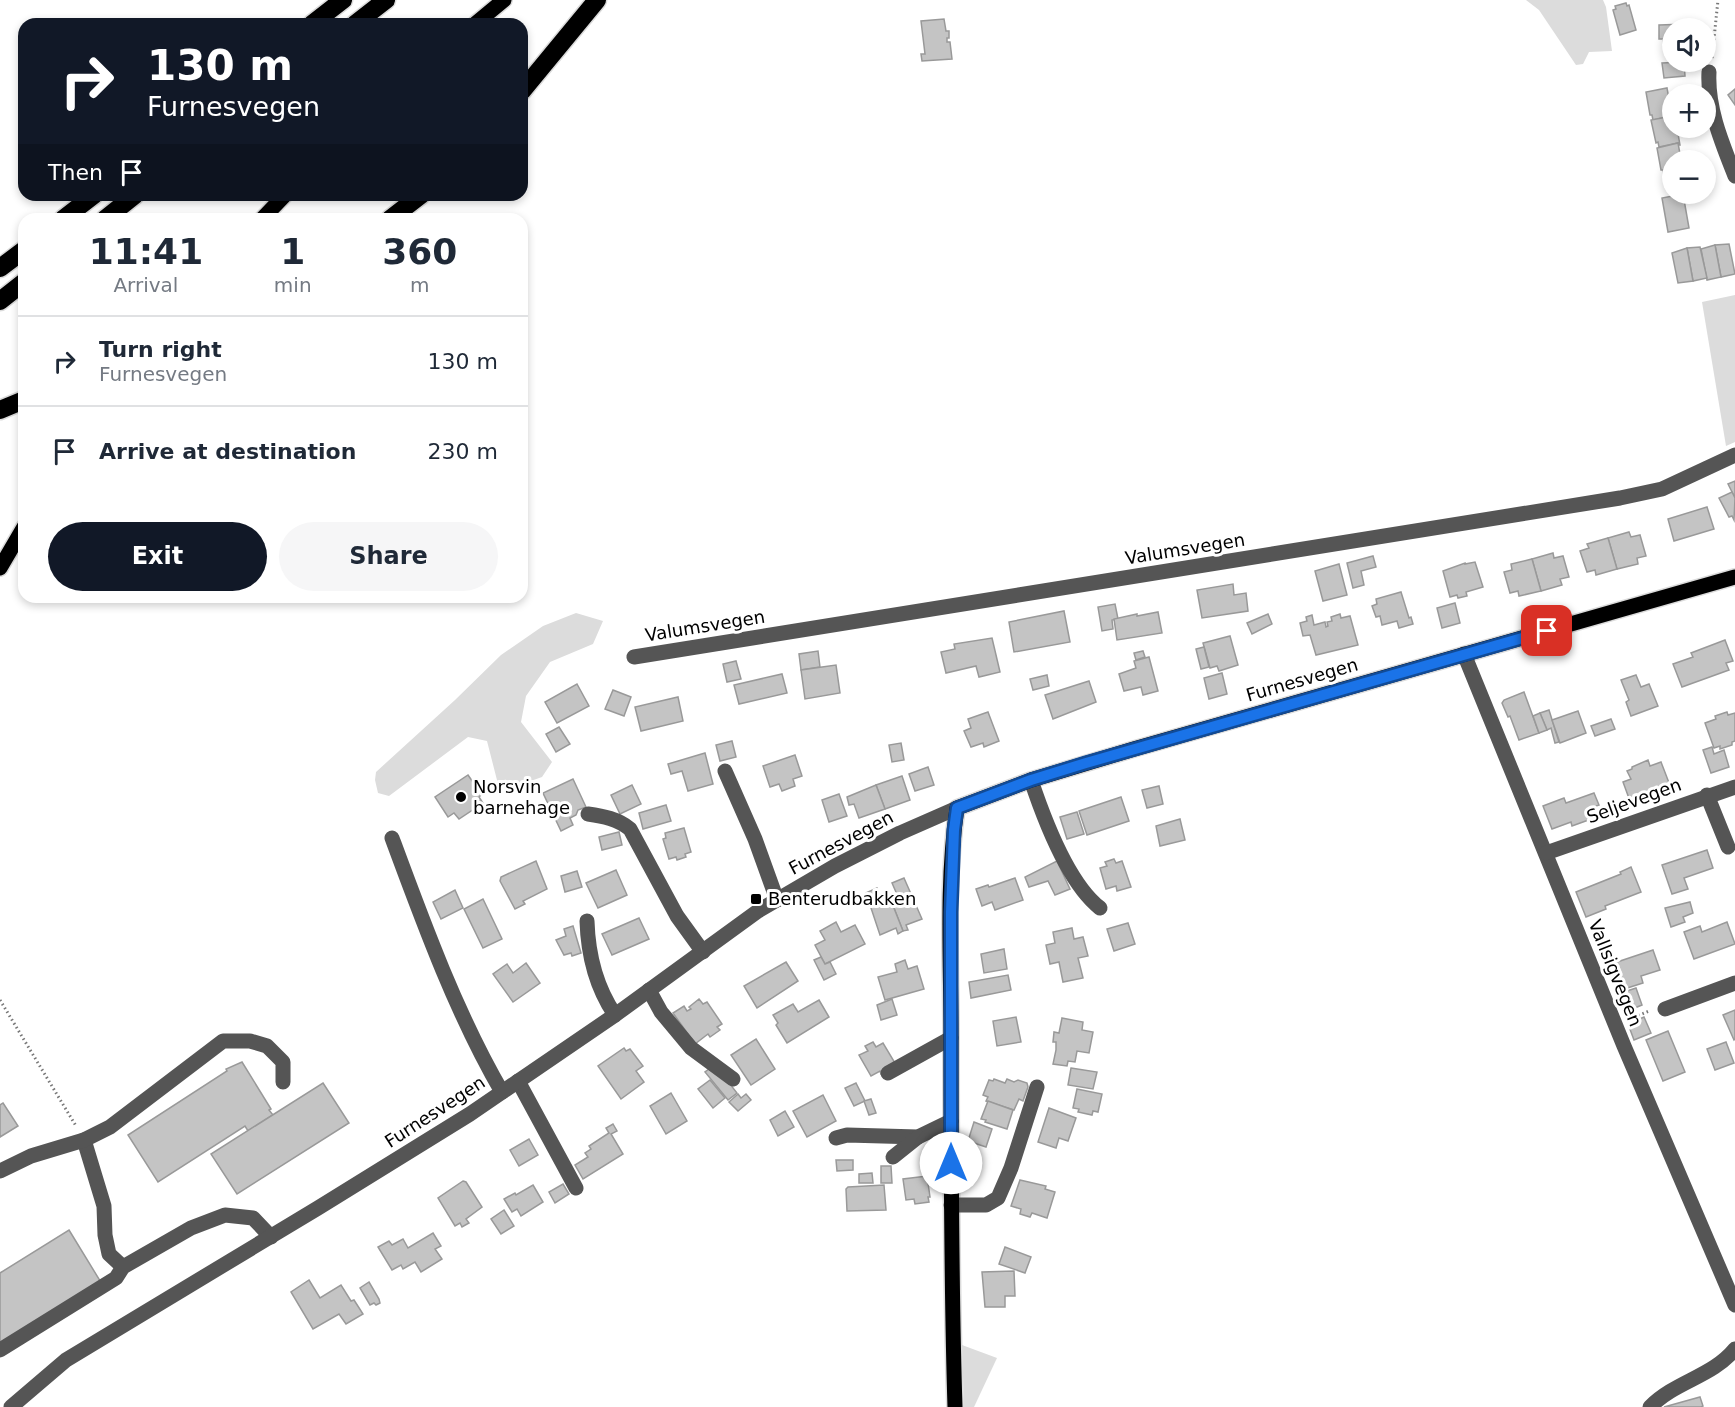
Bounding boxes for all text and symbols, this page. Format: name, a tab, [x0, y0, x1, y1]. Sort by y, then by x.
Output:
map controls	[1662, 18, 1716, 204]
button: sound	[1662, 18, 1716, 72]
text: 130 m	[147, 41, 293, 90]
icon: right	[48, 42, 126, 120]
button: +	[1662, 84, 1716, 138]
text: Furnesvegen	[147, 91, 320, 122]
button: −	[1662, 150, 1716, 204]
icon: arrive	[115, 156, 148, 189]
text: Then	[48, 160, 103, 185]
text: 11:41	[89, 231, 203, 272]
text: 1	[280, 231, 305, 272]
text: 360	[382, 231, 457, 272]
text: Arrival	[113, 273, 178, 297]
text: min	[274, 273, 312, 297]
text: m	[410, 273, 430, 297]
text: Turn right	[99, 337, 222, 362]
icon: right	[48, 345, 81, 378]
text: 130 m	[428, 349, 498, 374]
text: Furnesvegen	[99, 362, 227, 386]
icon: arrive	[48, 435, 81, 468]
text: Arrive at destination	[99, 439, 356, 464]
text: 230 m	[428, 439, 498, 464]
button: Exit	[48, 522, 267, 591]
button: Share	[279, 522, 498, 591]
street label: Valumsvegen	[1124, 529, 1246, 568]
pin	[1521, 605, 1572, 656]
street label: Valumsvegen	[644, 606, 766, 645]
icon: arrive	[1530, 614, 1563, 647]
street label: Furnesvegen	[1244, 654, 1360, 706]
street label: Seljevegen	[1584, 774, 1684, 827]
place label: Norsvin barnehage	[473, 776, 570, 818]
marker: Norsvin barnehage	[454, 790, 468, 804]
street label: Furnesvegen	[785, 806, 897, 879]
place label: Benterudbakken	[768, 888, 916, 909]
marker: Benterudbakken	[749, 892, 763, 906]
street label: Vallsigvegen	[1584, 916, 1646, 1029]
street label: Furnesvegen	[381, 1071, 489, 1152]
position arrow	[919, 1131, 983, 1195]

